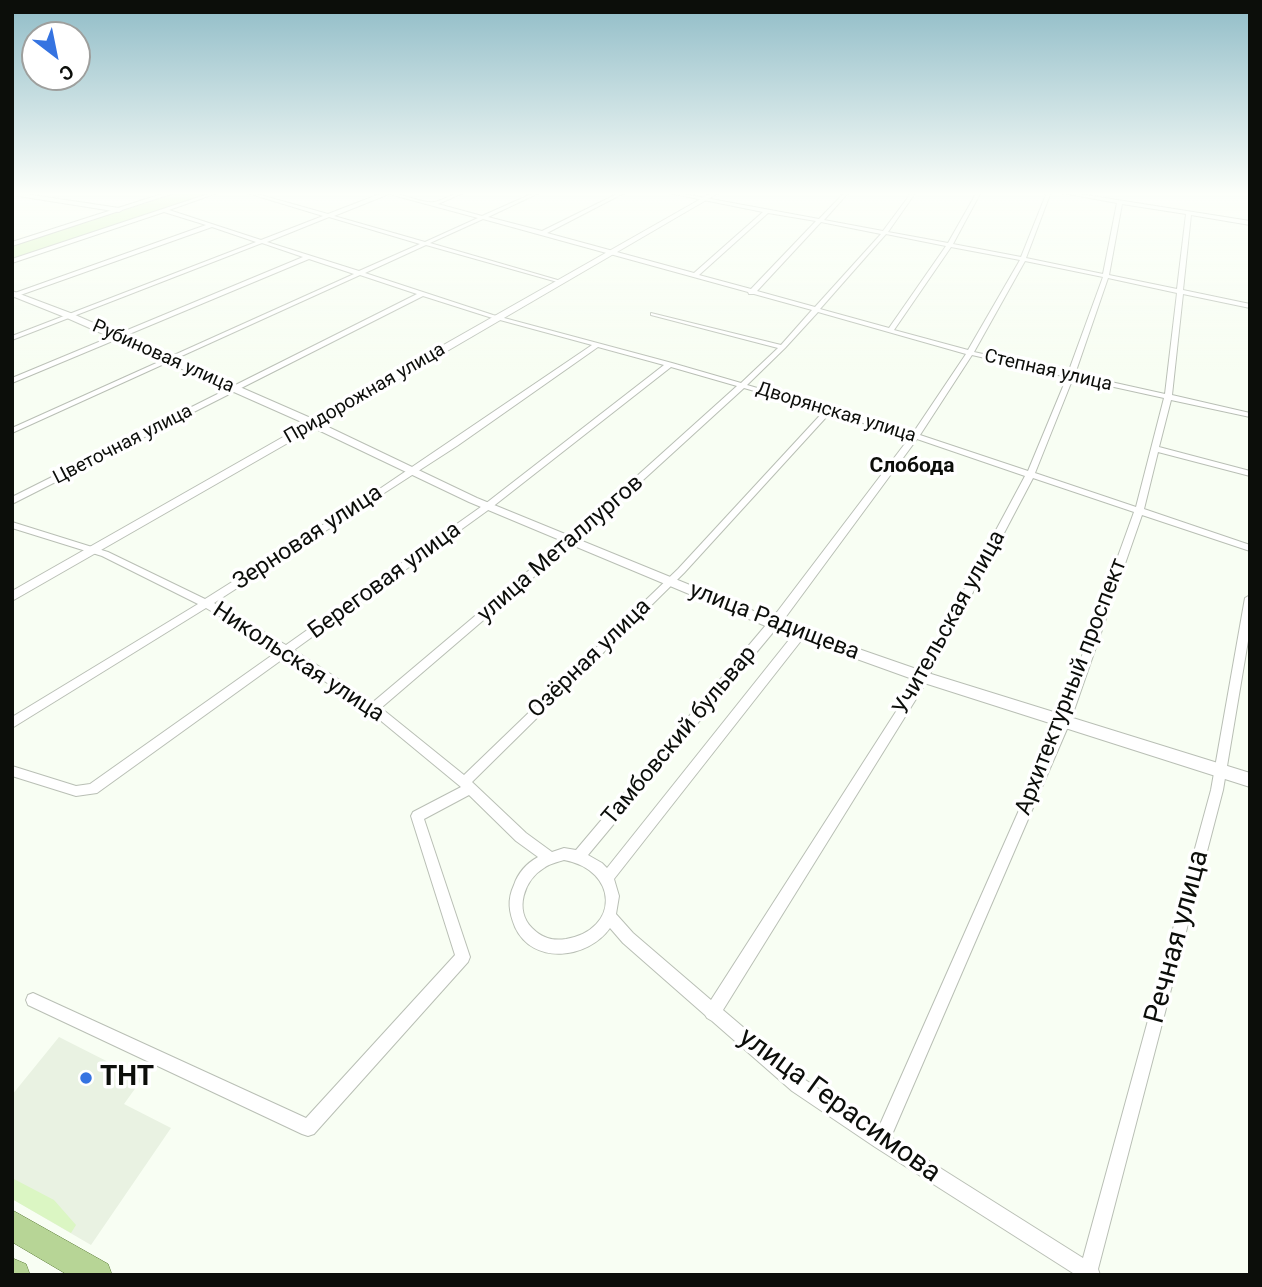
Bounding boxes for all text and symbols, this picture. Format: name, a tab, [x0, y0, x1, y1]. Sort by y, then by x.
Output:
north arrow	[21, 21, 91, 91]
text: С	[55, 59, 78, 86]
street label: Рубиновая улица	[89, 316, 237, 398]
street label: Придорожная улица	[281, 339, 449, 449]
street label: Степная улица	[982, 345, 1114, 397]
street label: Дворянская улица	[753, 378, 919, 448]
street label: Цветочная улица	[50, 400, 196, 490]
district label: Слобода	[869, 454, 955, 480]
street label: улица Металлургов	[473, 470, 649, 628]
street label: Зерновая улица	[228, 480, 388, 596]
street label: Береговая улица	[303, 516, 467, 646]
street label: Учительская улица	[888, 526, 1012, 720]
street label: Архитектурный проспект	[1010, 555, 1134, 819]
street label: улица Радищева	[685, 577, 863, 667]
street label: Озёрная улица	[523, 594, 657, 724]
street label: Никольская улица	[207, 597, 389, 729]
street label: Тамбовский бульвар	[597, 641, 763, 831]
street label: Речная улица	[1139, 847, 1217, 1027]
street label: улица Герасимова	[731, 1021, 947, 1191]
place label: ТНТ	[100, 1061, 154, 1095]
marker: ТНТ	[78, 1070, 94, 1086]

